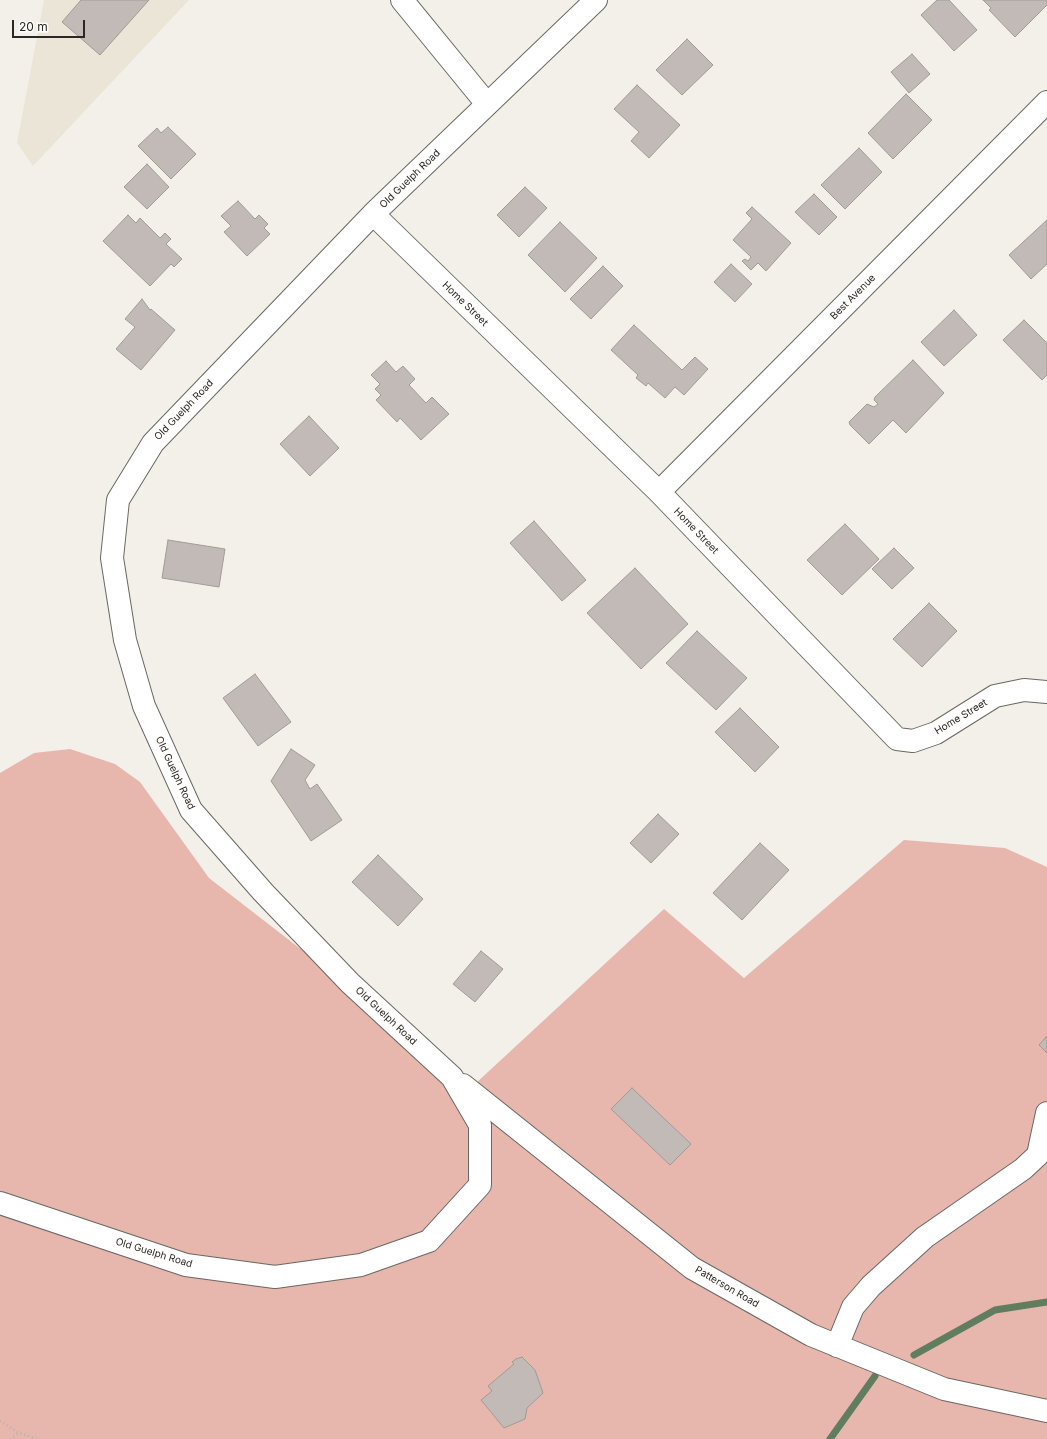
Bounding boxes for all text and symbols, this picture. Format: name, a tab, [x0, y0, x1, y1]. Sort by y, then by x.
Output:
scale bar	[14, 12, 87, 38]
text: 20 m	[19, 19, 48, 34]
street label: Old Guelph Road	[377, 147, 443, 211]
street label: Best Avenue	[828, 272, 878, 322]
street label: Home Street	[440, 279, 490, 329]
street label: Old Guelph Road	[152, 377, 216, 443]
street label: Home Street	[671, 506, 721, 556]
street label: Home Street	[933, 697, 989, 737]
street label: Old Guelph Road	[153, 734, 197, 812]
street label: Old Guelph Road	[353, 984, 419, 1048]
street label: Old Guelph Road	[114, 1236, 194, 1270]
street label: Patterson Road	[693, 1264, 761, 1310]

